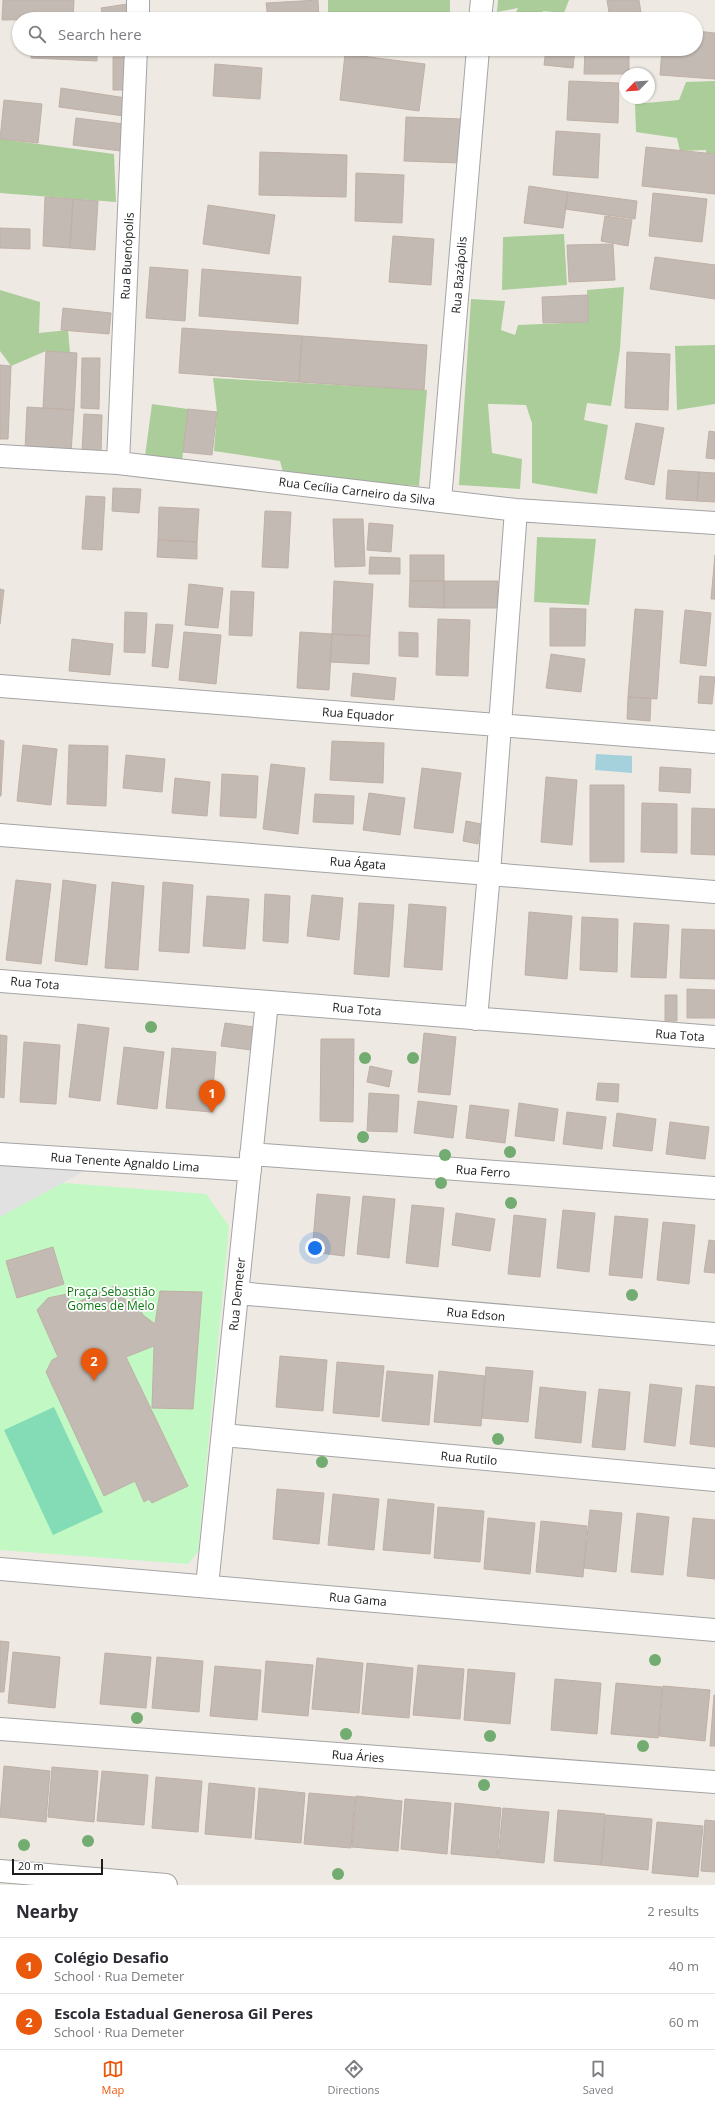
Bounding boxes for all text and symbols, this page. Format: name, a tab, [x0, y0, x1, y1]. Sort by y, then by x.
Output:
search box	[12, 12, 703, 56]
icon: search	[26, 23, 48, 45]
text: Search here	[58, 24, 142, 44]
north arrow	[619, 68, 655, 104]
street label: Rua Buenópolis	[116, 212, 138, 300]
street label: Rua Bazápolis	[447, 235, 471, 314]
street label: Rua Cecília Carneiro da Silva	[278, 473, 436, 509]
street label: Rua Equador	[321, 703, 395, 725]
street label: Rua Ágata	[329, 853, 387, 873]
street label: Rua Tota	[10, 972, 60, 994]
street label: Rua Tota	[332, 998, 382, 1020]
street label: Rua Tota	[655, 1025, 705, 1045]
pin: 1	[199, 1080, 225, 1113]
street label: Rua Tenente Agnaldo Lima	[50, 1148, 200, 1176]
street label: Rua Ferro	[455, 1161, 511, 1181]
your location	[305, 1238, 325, 1258]
street label: Rua Demeter	[225, 1256, 249, 1332]
park label: Praça Sebastião Gomes de Melo	[67, 1283, 155, 1314]
street label: Rua Edson	[446, 1303, 506, 1325]
pin: 2	[81, 1348, 107, 1381]
street label: Rua Rutilo	[440, 1447, 498, 1469]
street label: Rua Gama	[329, 1588, 387, 1610]
street label: Rua Áries	[331, 1746, 385, 1766]
scale bar	[12, 1857, 103, 1876]
text: 20 m	[18, 1858, 44, 1873]
text: Nearby	[16, 1900, 78, 1923]
text: 2 results	[647, 1902, 699, 1920]
text: Colégio Desafio	[54, 1947, 169, 1967]
text: 1	[25, 1957, 33, 1975]
text: 40 m	[669, 1957, 699, 1975]
text: School · Rua Demeter	[54, 1967, 184, 1985]
text: Escola Estadual Generosa Gil Peres	[54, 2003, 313, 2023]
text: 2	[25, 2013, 33, 2031]
text: 60 m	[669, 2013, 699, 2031]
text: School · Rua Demeter	[54, 2023, 184, 2041]
tab: Map	[102, 2058, 124, 2097]
tab: Directions	[328, 2058, 380, 2097]
tab: Saved	[583, 2058, 613, 2097]

